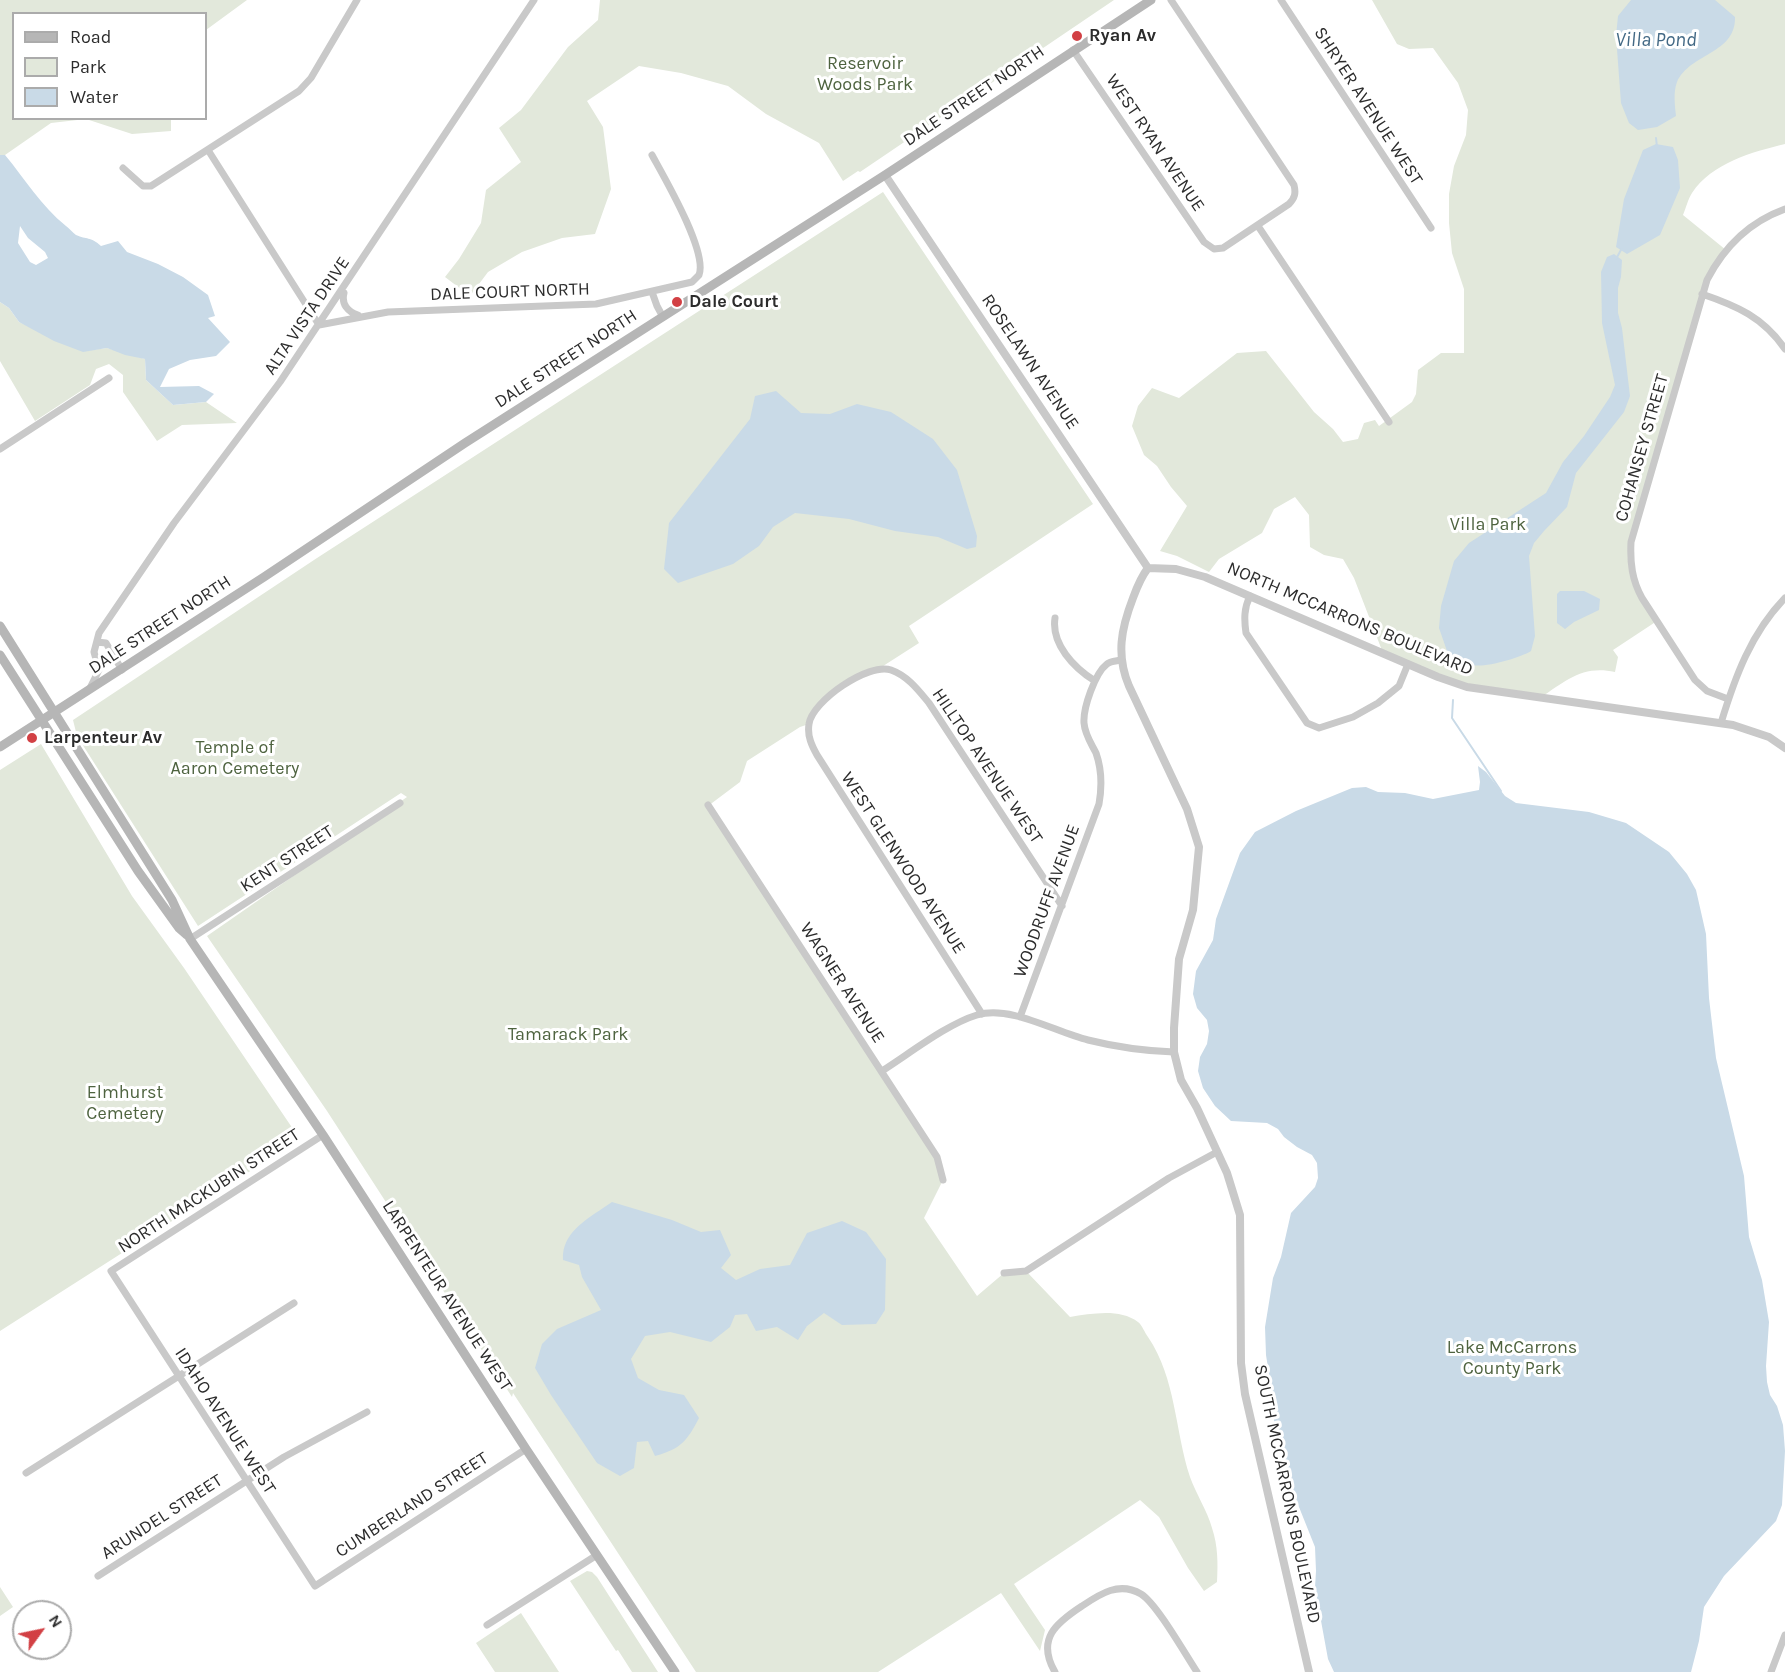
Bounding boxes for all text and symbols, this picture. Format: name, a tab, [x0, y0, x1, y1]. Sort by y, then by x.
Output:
legend	[12, 12, 207, 120]
street label: SHRYER AVENUE WEST	[1309, 23, 1427, 189]
place label: Ryan Av	[1089, 25, 1156, 47]
text: Road	[70, 26, 111, 48]
water label: Villa Pond	[1615, 28, 1697, 52]
marker: Ryan Av	[1070, 29, 1084, 43]
street label: DALE STREET NORTH	[899, 41, 1049, 151]
park label: Reservoir Woods Park	[817, 53, 913, 96]
text: Park	[70, 56, 107, 78]
street label: WEST RYAN AVENUE	[1101, 70, 1209, 216]
text: Water	[70, 86, 118, 108]
street label: ALTA VISTA DRIVE	[259, 253, 355, 379]
street label: DALE COURT NORTH	[430, 278, 590, 306]
street label: ROSELAWN AVENUE	[977, 290, 1083, 434]
place label: Dale Court	[689, 291, 779, 313]
marker: Dale Court	[670, 295, 684, 309]
street label: DALE STREET NORTH	[491, 305, 641, 413]
street label: COHANSEY STREET	[1611, 372, 1673, 524]
park label: Villa Park	[1450, 514, 1526, 536]
street label: NORTH MCCARRONS BOULEVARD	[1224, 557, 1476, 681]
street label: DALE STREET NORTH	[85, 571, 235, 679]
street label: HILLTOP AVENUE WEST	[927, 684, 1047, 848]
place label: Larpenteur Av	[44, 727, 162, 749]
marker: Larpenteur Av	[25, 731, 39, 745]
park label: Temple of Aaron Cemetery	[171, 737, 299, 780]
street label: WEST GLENWOOD AVENUE	[836, 768, 970, 958]
street label: KENT STREET	[236, 821, 338, 897]
street label: WOODRUFF AVENUE	[1009, 821, 1085, 981]
street label: WAGNER AVENUE	[795, 919, 889, 1047]
park label: Tamarack Park	[508, 1024, 628, 1046]
park label: Elmhurst Cemetery	[86, 1082, 164, 1124]
street label: NORTH MACKUBIN STREET	[114, 1124, 304, 1258]
street label: LARPENTEUR AVENUE WEST	[377, 1197, 517, 1395]
park label: Lake McCarrons County Park	[1447, 1337, 1577, 1380]
street label: IDAHO AVENUE WEST	[170, 1344, 280, 1498]
street label: SOUTH MCCARRONS BOULEVARD	[1249, 1363, 1325, 1625]
street label: CUMBERLAND STREET	[332, 1448, 492, 1562]
street label: ARUNDEL STREET	[97, 1470, 227, 1564]
north arrow	[12, 1600, 72, 1660]
text: N	[45, 1611, 67, 1631]

